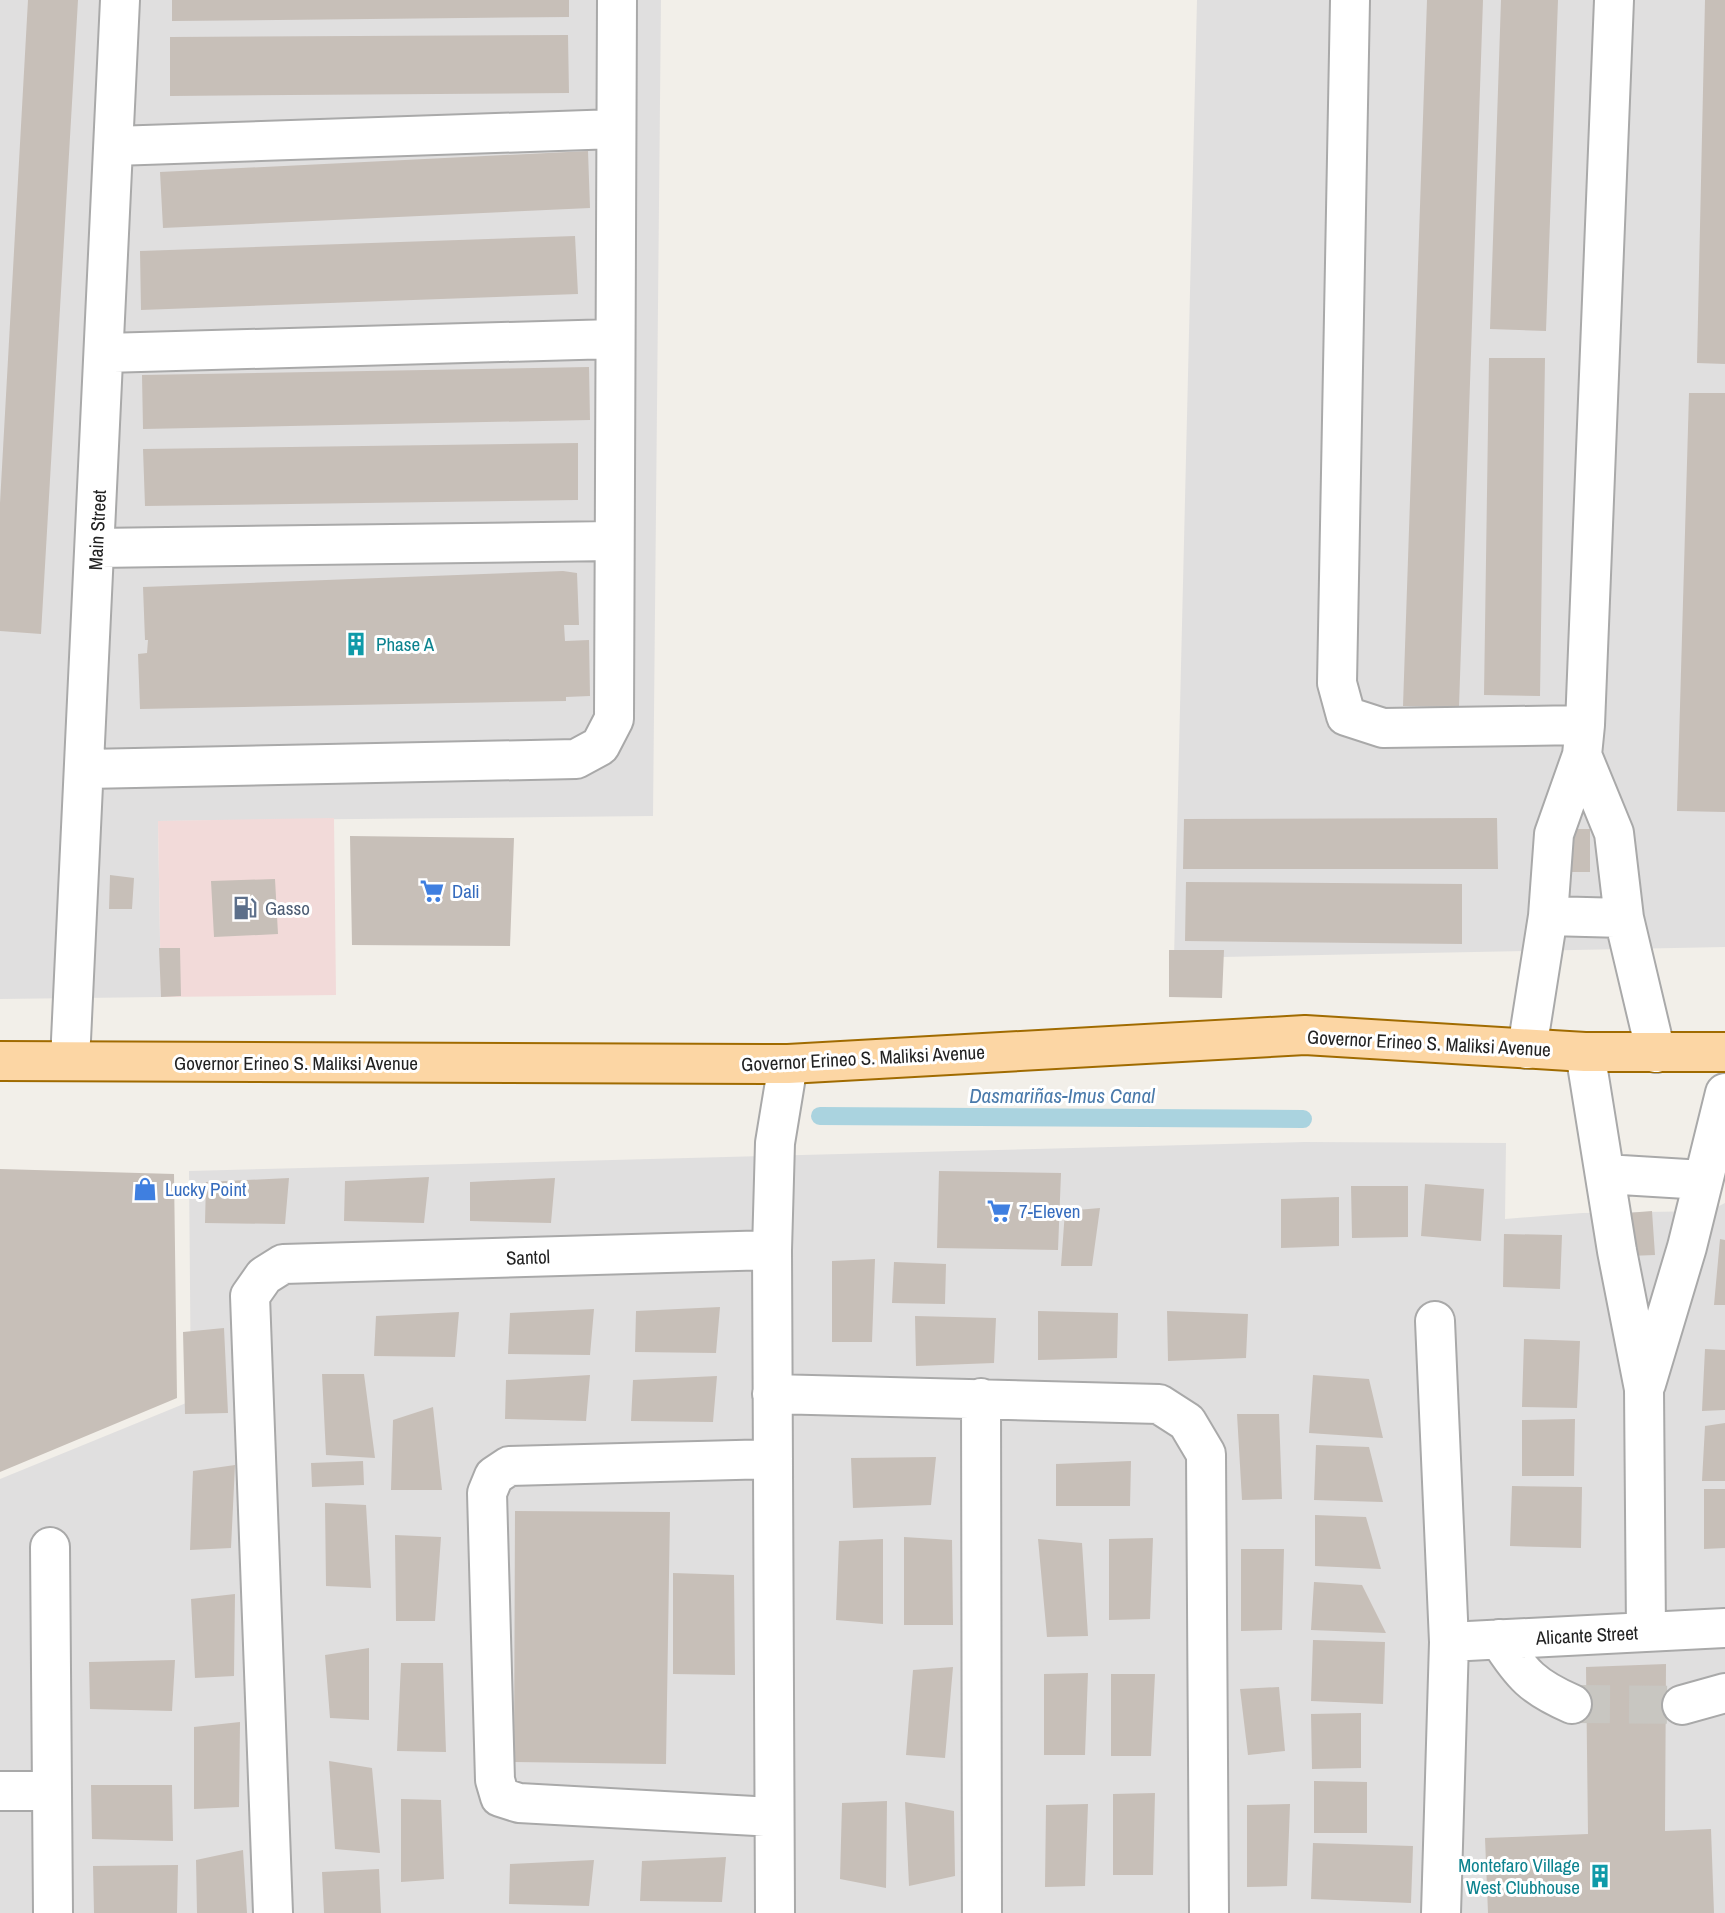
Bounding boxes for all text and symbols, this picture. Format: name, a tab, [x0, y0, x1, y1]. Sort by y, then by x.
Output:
street label: Main Street	[82, 488, 112, 571]
building icon: Phase A	[342, 630, 370, 658]
place label: Phase A	[376, 631, 435, 657]
supermarket icon: Dali	[418, 877, 446, 905]
place label: Dali	[452, 878, 480, 904]
fuel station icon: Gasso	[231, 894, 259, 922]
place label: Gasso	[265, 895, 310, 921]
street label: Governor Erineo S. Maliksi Avenue	[1307, 1024, 1551, 1062]
street label: Governor Erineo S. Maliksi Avenue	[741, 1039, 985, 1077]
street label: Governor Erineo S. Maliksi Avenue	[174, 1050, 418, 1076]
water label: Dasmariñas-Imus Canal	[969, 1081, 1156, 1110]
shop icon: Lucky Point	[131, 1175, 159, 1203]
place label: Lucky Point	[165, 1176, 247, 1202]
supermarket icon: 7-Eleven	[985, 1197, 1013, 1225]
place label: 7-Eleven	[1019, 1198, 1080, 1224]
street label: Santol	[505, 1243, 551, 1271]
street label: Alicante Street	[1534, 1619, 1639, 1651]
place label: Montefaro Village West Clubhouse	[1458, 1852, 1580, 1900]
building icon: Montefaro Village West Clubhouse	[1586, 1862, 1614, 1890]

